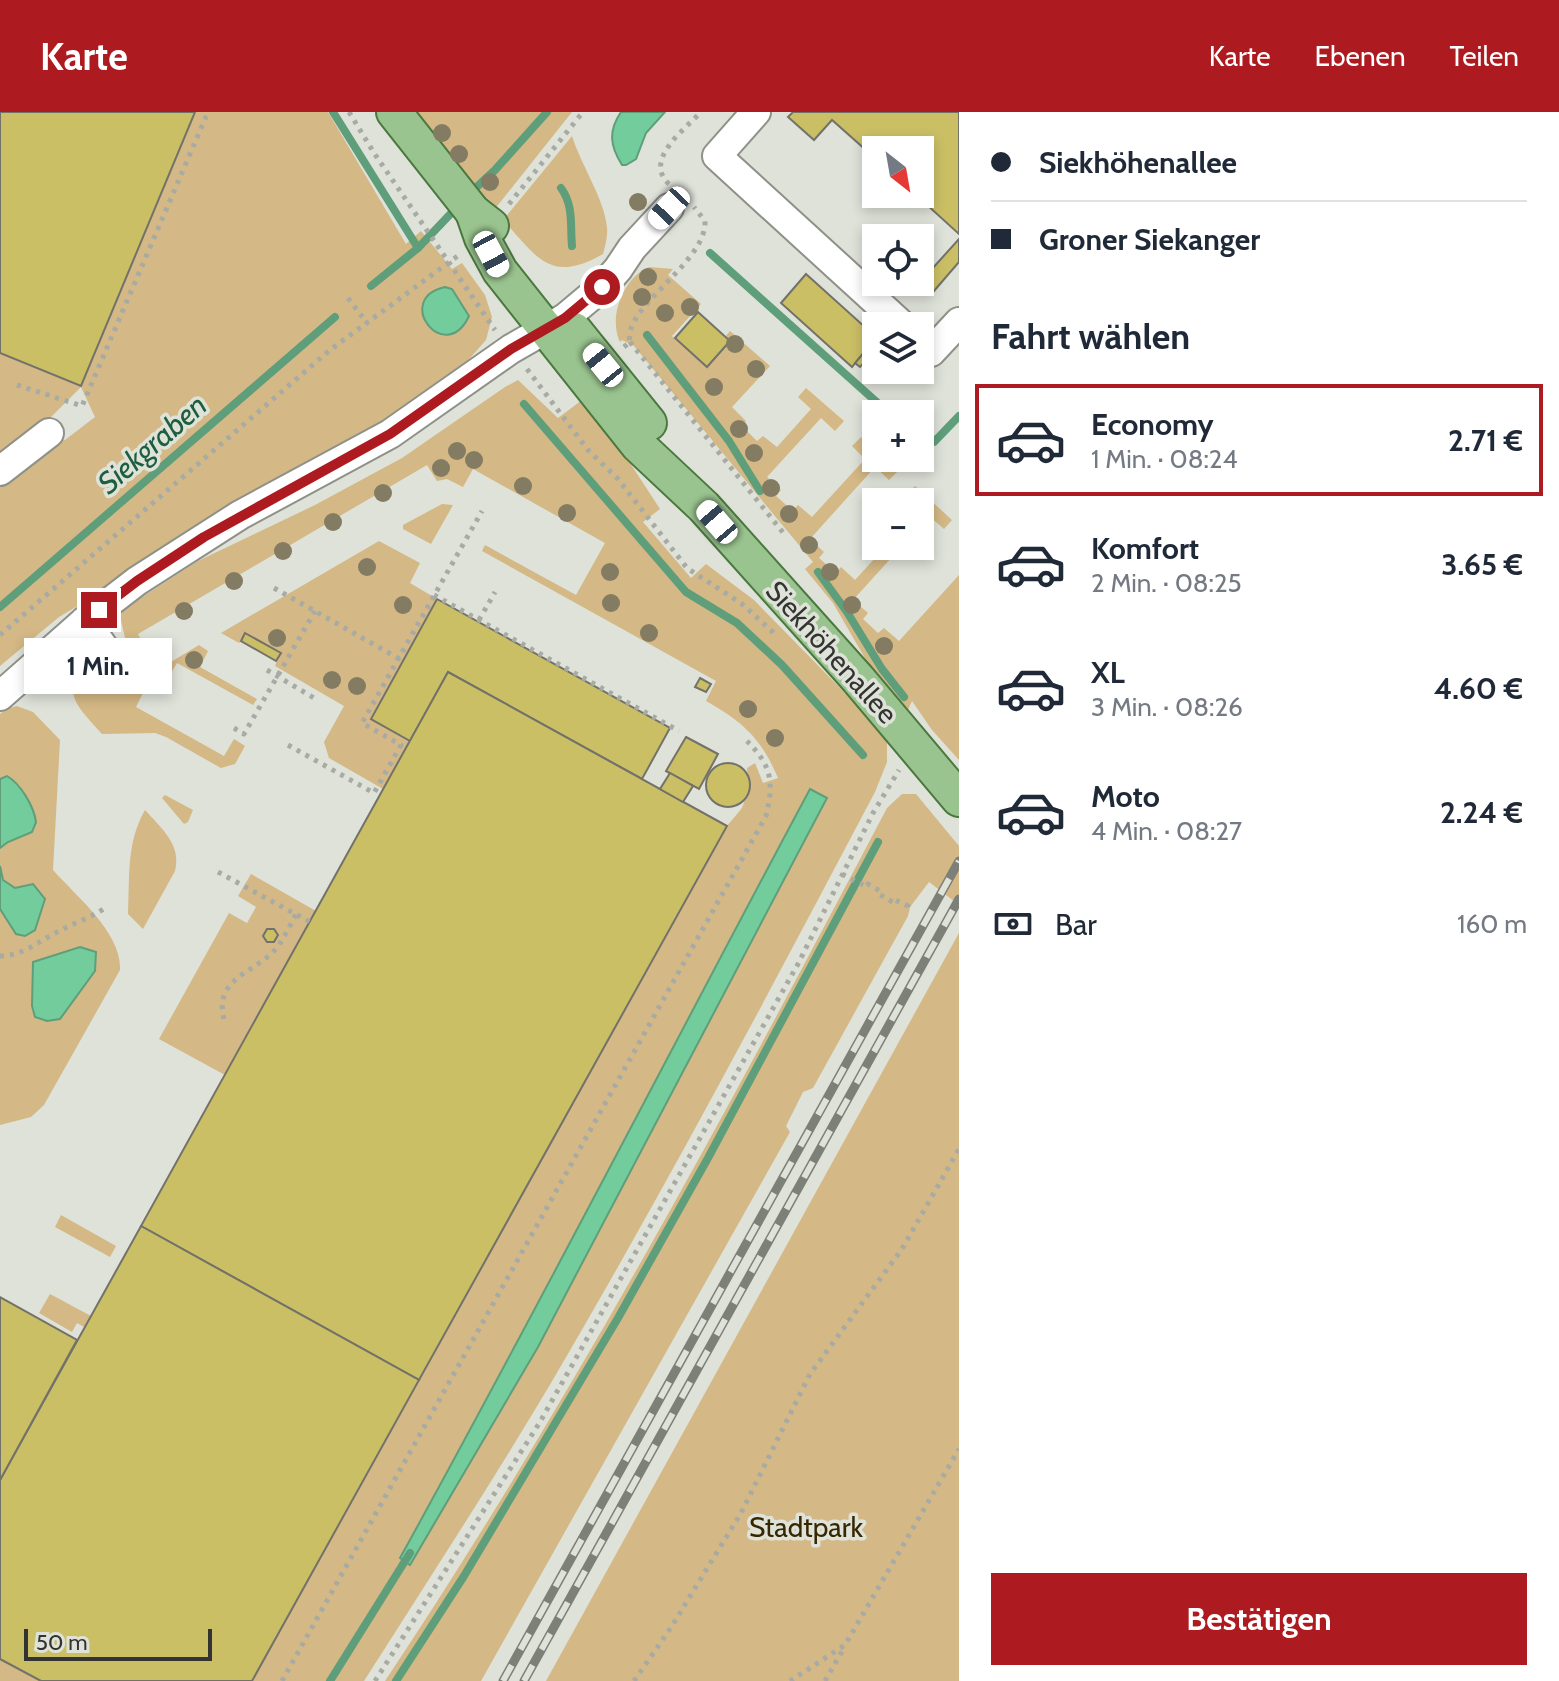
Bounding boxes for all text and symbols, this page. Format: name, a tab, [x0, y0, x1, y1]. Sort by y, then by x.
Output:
text: Karte	[40, 33, 128, 80]
text: Karte	[1209, 39, 1271, 73]
text: Ebenen	[1315, 39, 1406, 73]
text: Teilen	[1450, 39, 1519, 73]
north arrow	[862, 136, 934, 208]
map controls	[862, 136, 934, 560]
text: Siekhöhenallee	[1039, 144, 1237, 181]
car	[644, 182, 694, 234]
text: Groner Siekanger	[1039, 221, 1260, 258]
button: locate	[862, 224, 934, 296]
car	[469, 227, 513, 281]
route start	[584, 269, 620, 305]
button: layers	[862, 312, 934, 384]
text: Fahrt wählen	[991, 314, 1190, 358]
car	[579, 339, 627, 391]
water label: Siekgraben	[90, 387, 214, 501]
button: +	[862, 400, 934, 472]
icon: car	[995, 404, 1067, 476]
text: Economy	[1091, 406, 1214, 443]
text: 2.71 €	[1448, 422, 1523, 459]
text: 1 Min. · 08:24	[1091, 443, 1237, 475]
button: −	[862, 488, 934, 560]
car	[692, 496, 742, 548]
icon: car	[995, 528, 1067, 600]
text: Komfort	[1091, 530, 1199, 567]
text: 3.65 €	[1441, 546, 1523, 583]
text: 2 Min. · 08:25	[1091, 567, 1242, 599]
street label: Siekhöhenallee	[759, 574, 905, 730]
route end	[81, 592, 117, 628]
callout: 1 Min.	[25, 638, 173, 694]
text: 1 Min.	[66, 650, 130, 682]
icon: car	[995, 652, 1067, 724]
text: XL	[1091, 654, 1125, 691]
text: 4.60 €	[1434, 670, 1523, 707]
text: 3 Min. · 08:26	[1091, 691, 1243, 723]
icon: car	[995, 776, 1067, 848]
text: Moto	[1091, 778, 1160, 815]
text: 2.24 €	[1440, 794, 1523, 831]
text: 4 Min. · 08:27	[1091, 815, 1242, 847]
icon: cash	[991, 902, 1035, 946]
text: Bar	[1055, 906, 1097, 943]
text: 160 m	[1457, 908, 1527, 940]
park label: Stadtpark	[749, 1510, 864, 1544]
button: Bestätigen	[991, 1573, 1527, 1665]
scale bar	[24, 1625, 212, 1661]
text: 50 m	[36, 1629, 88, 1656]

